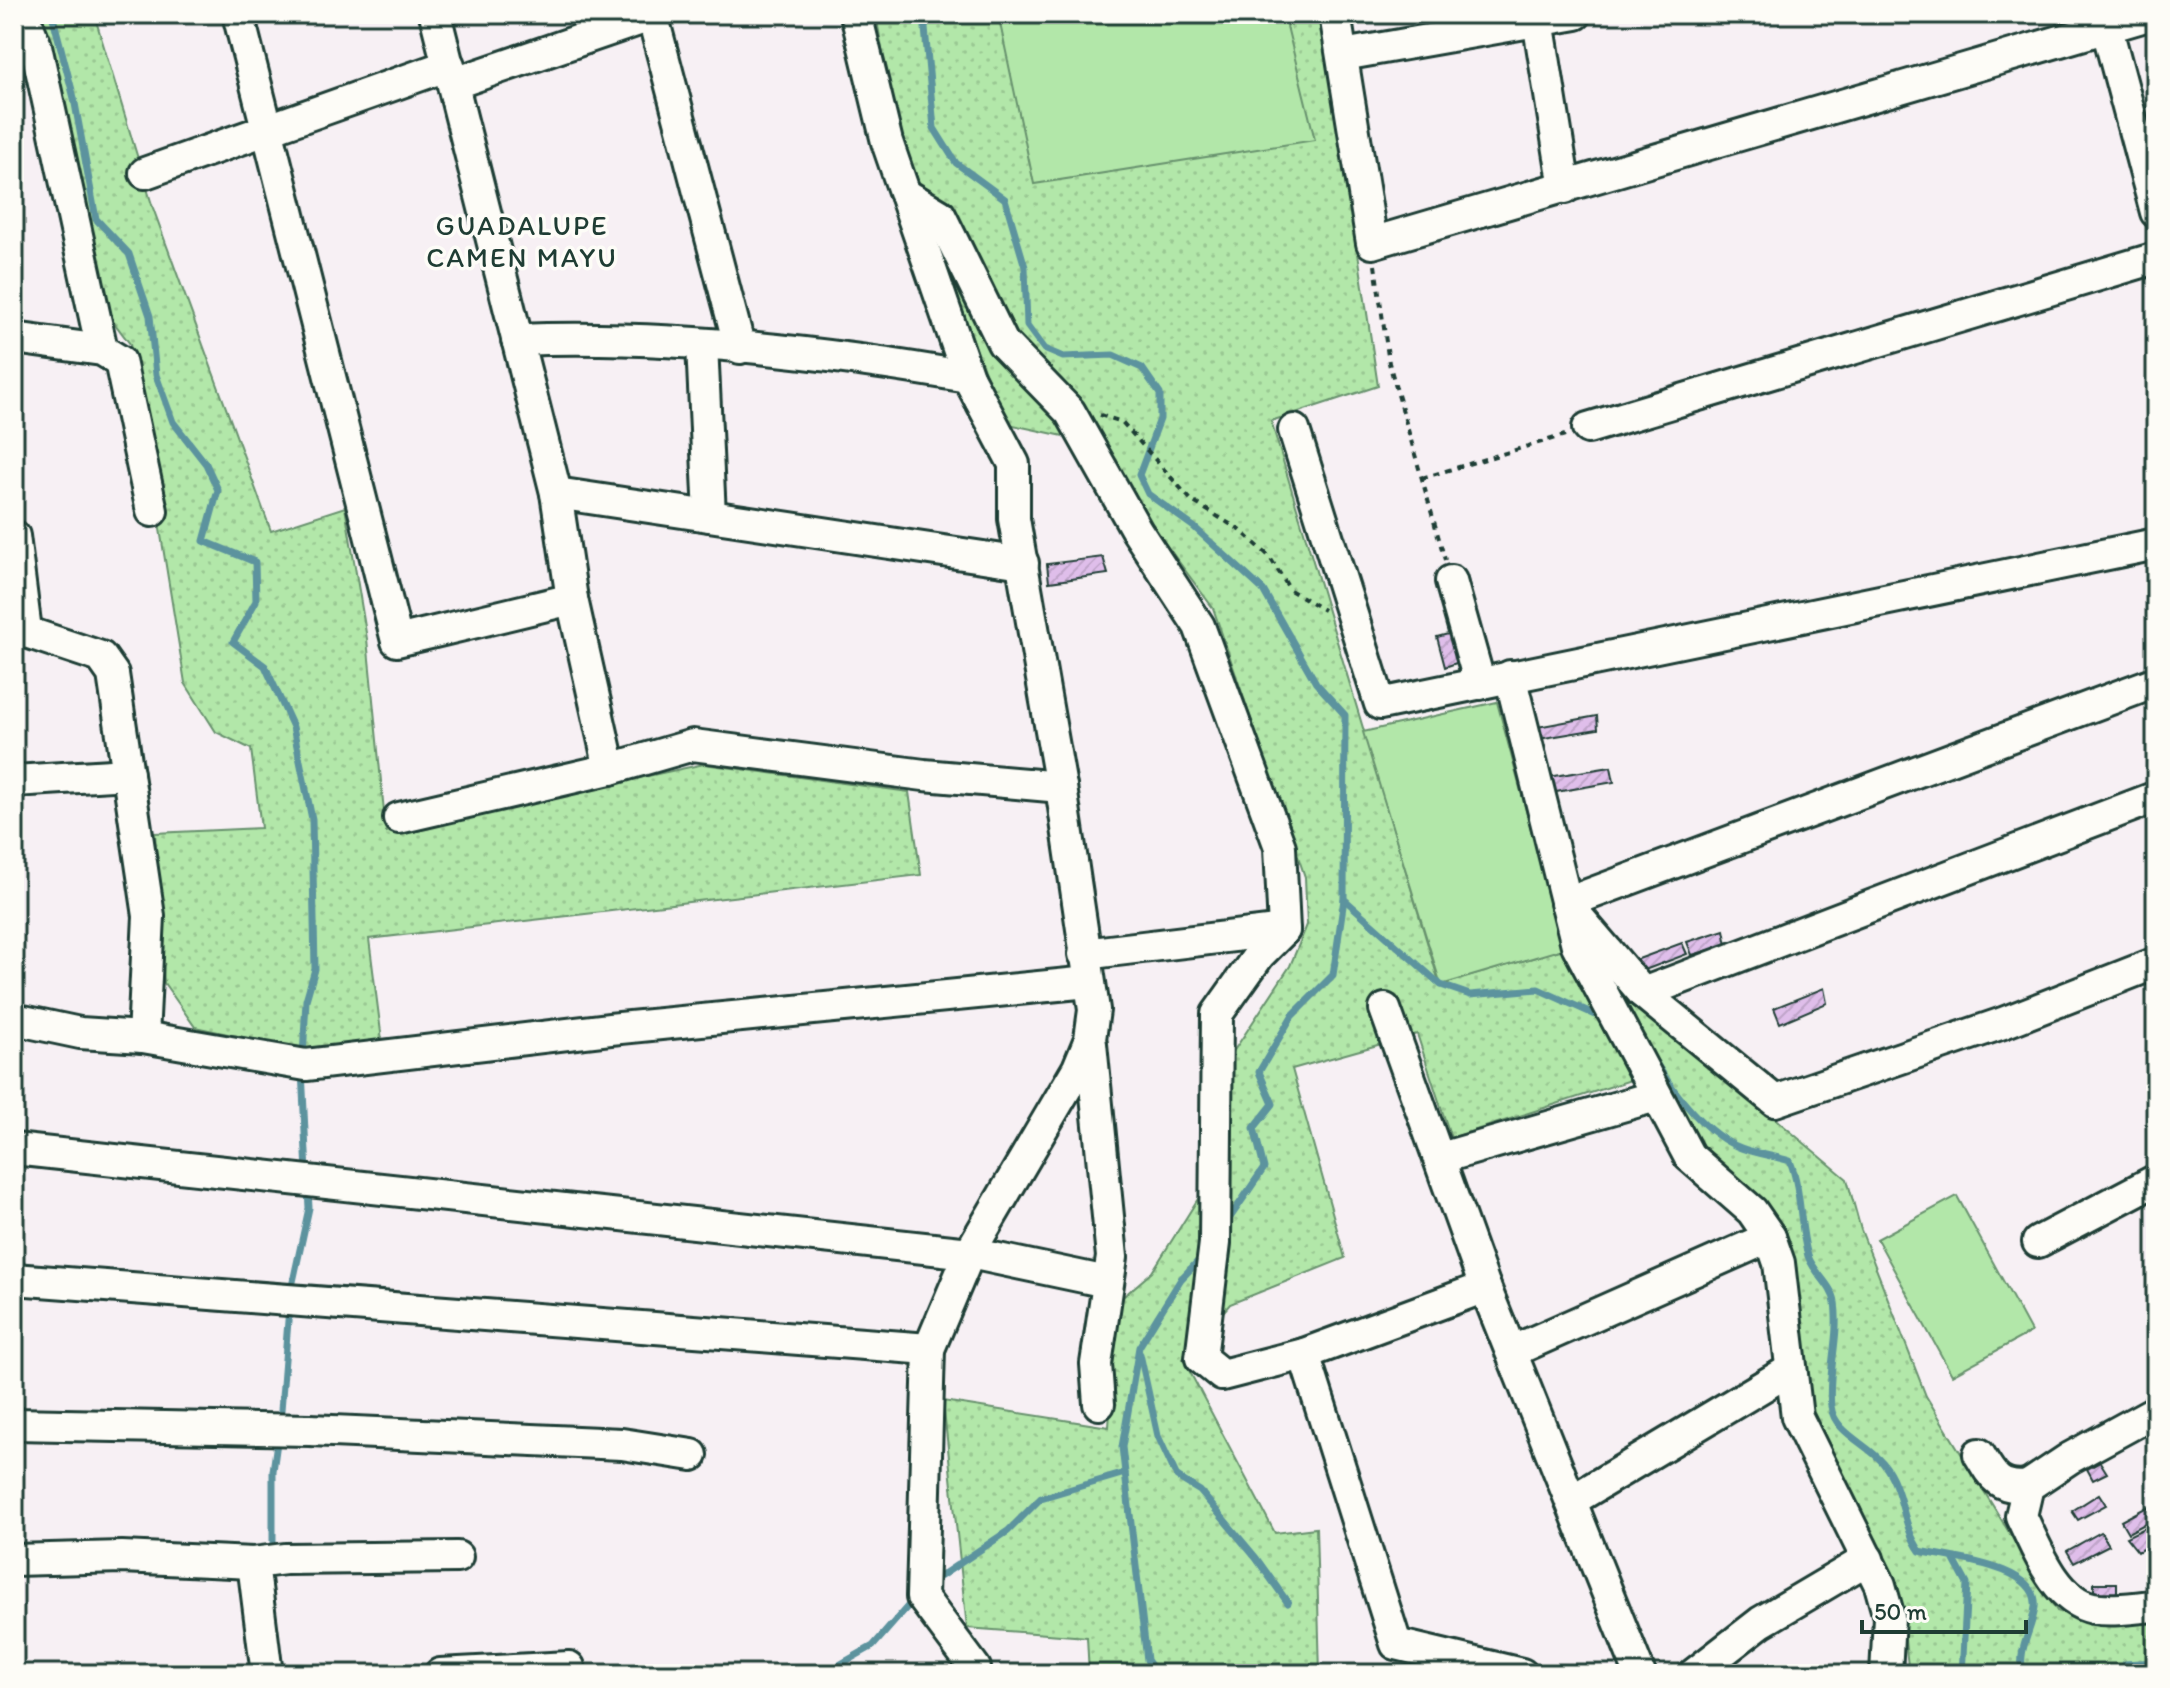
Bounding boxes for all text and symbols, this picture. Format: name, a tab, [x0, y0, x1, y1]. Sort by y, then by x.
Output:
district label: GUADALUPE CAMEN MAYU	[426, 208, 618, 274]
scale bar	[1862, 1584, 2026, 1634]
text: 50 m	[1874, 1597, 1927, 1626]

